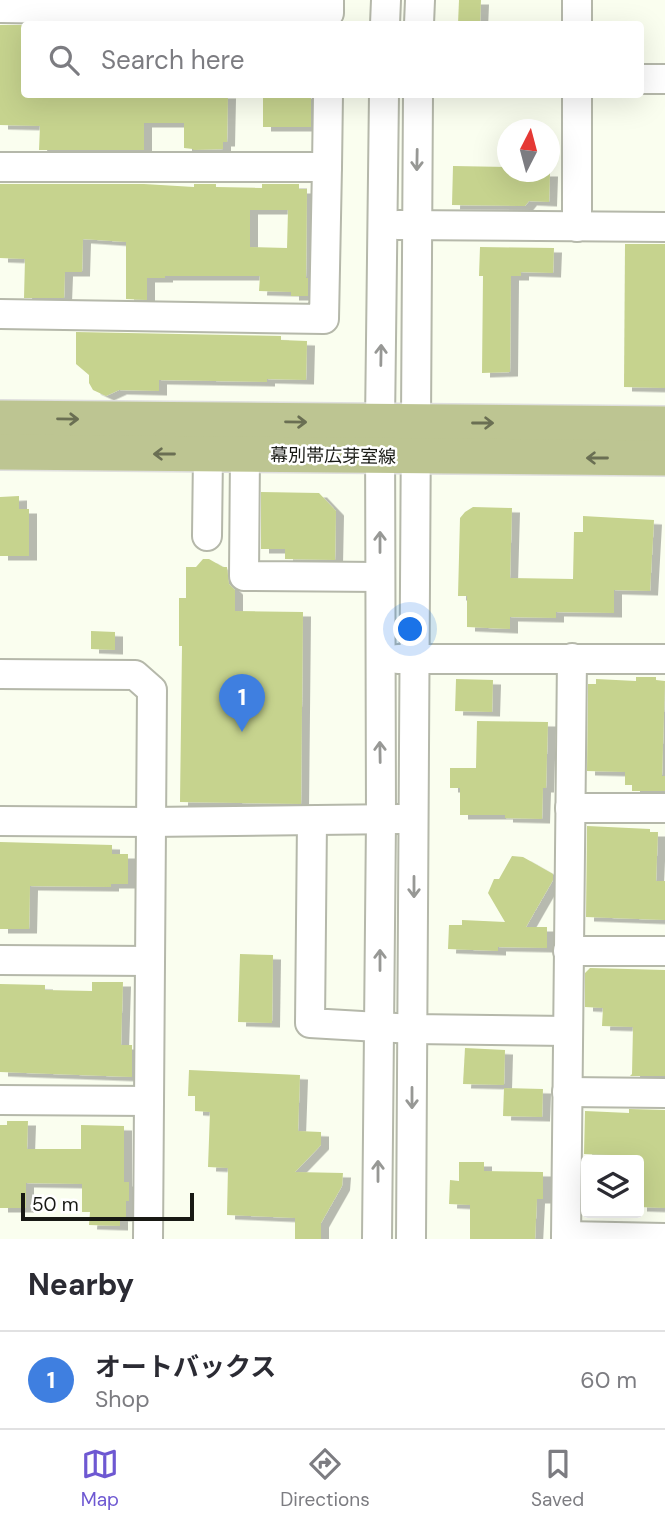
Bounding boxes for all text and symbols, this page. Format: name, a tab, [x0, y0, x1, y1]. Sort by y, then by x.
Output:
search box	[21, 21, 644, 98]
icon: search	[45, 41, 83, 79]
text: Search here	[101, 43, 244, 77]
north arrow	[497, 119, 560, 182]
one-way arrow	[410, 149, 424, 172]
one-way arrow	[374, 343, 387, 366]
one-way arrow	[56, 412, 79, 426]
one-way arrow	[284, 415, 307, 429]
one-way arrow	[471, 416, 494, 430]
street label: 幕別帯広芽室線	[270, 443, 396, 469]
one-way arrow	[153, 447, 176, 461]
one-way arrow	[586, 451, 609, 464]
one-way arrow	[373, 530, 387, 553]
your location	[393, 612, 427, 646]
pin: 1	[219, 674, 265, 732]
one-way arrow	[373, 741, 387, 764]
one-way arrow	[407, 875, 421, 898]
one-way arrow	[373, 949, 387, 972]
one-way arrow	[405, 1086, 419, 1109]
map controls	[581, 1155, 644, 1218]
button: layers	[581, 1155, 644, 1218]
one-way arrow	[371, 1160, 385, 1183]
scale bar	[21, 1190, 194, 1222]
text: 50 m	[32, 1192, 79, 1217]
text: Nearby	[28, 1265, 134, 1304]
text: オートバックス	[95, 1350, 276, 1384]
text: 1	[47, 1365, 55, 1395]
text: 60 m	[580, 1365, 637, 1395]
text: Shop	[95, 1384, 150, 1414]
tab: Map	[81, 1445, 119, 1512]
tab: Directions	[280, 1445, 370, 1512]
tab: Saved	[531, 1445, 584, 1512]

